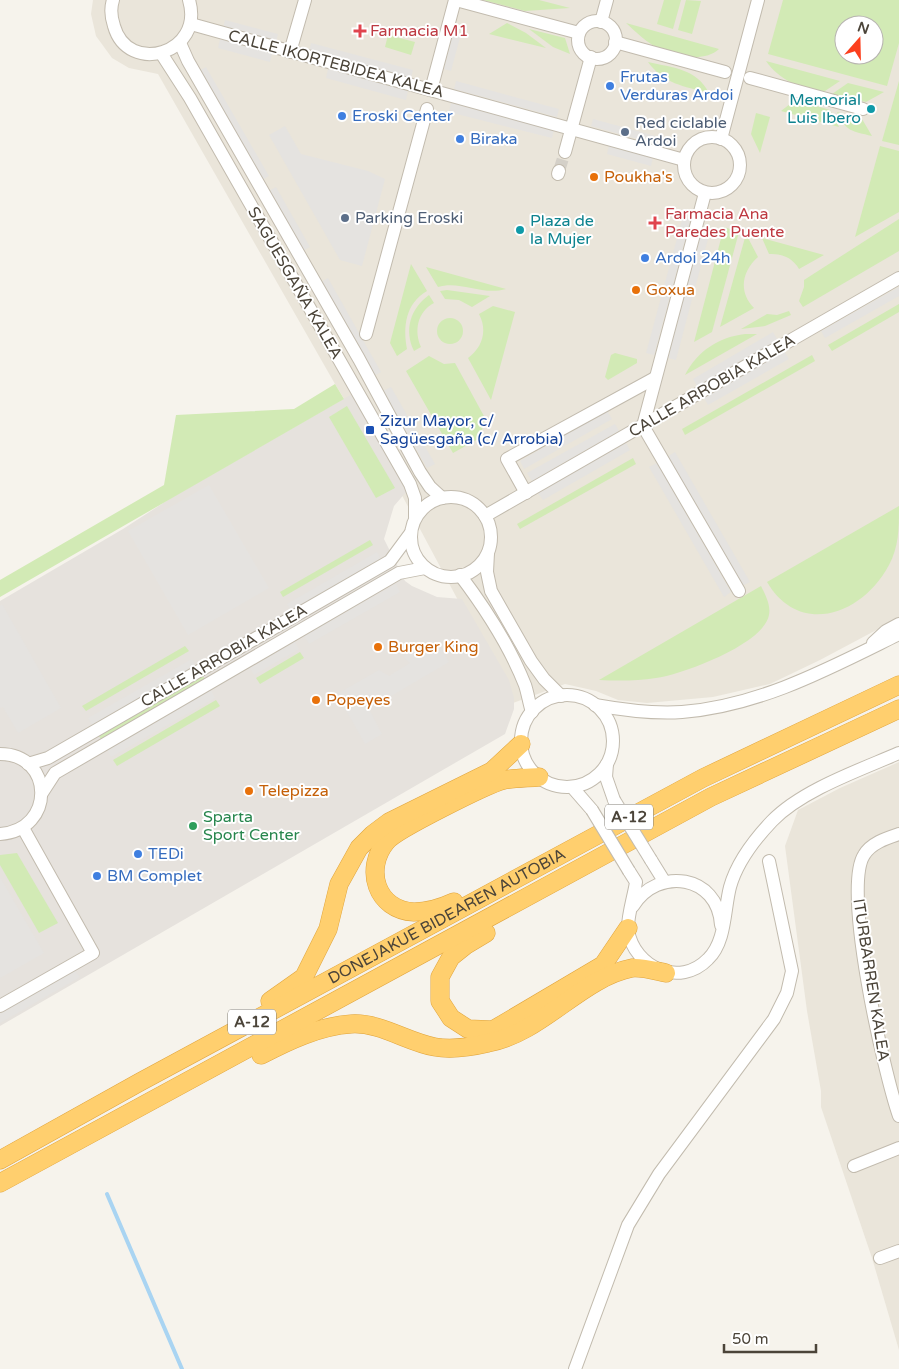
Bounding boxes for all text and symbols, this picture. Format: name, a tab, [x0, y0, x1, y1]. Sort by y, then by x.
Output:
north arrow	[834, 15, 884, 65]
text: N	[855, 18, 871, 38]
place label: Farmacia M1	[370, 21, 468, 41]
marker: Farmacia M1	[354, 25, 366, 37]
street label: CALLE IKORTEBIDEA KALEA	[226, 26, 446, 102]
place label: Frutas Verduras Ardoi	[620, 67, 734, 105]
marker: Frutas Verduras Ardoi	[604, 80, 616, 92]
place label: Memorial Luis Ibero	[787, 90, 861, 128]
marker: Memorial Luis Ibero	[865, 103, 877, 115]
place label: Eroski Center	[352, 106, 454, 126]
marker: Eroski Center	[336, 110, 348, 122]
place label: Red ciclable Ardoi	[635, 113, 727, 151]
marker: Red ciclable Ardoi	[619, 126, 631, 138]
place label: Biraka	[470, 129, 518, 149]
marker: Biraka	[454, 133, 466, 145]
place label: Poukha's	[604, 167, 673, 187]
marker: Poukha's	[588, 171, 600, 183]
street label: SAGUESGAÑA KALEA	[243, 203, 347, 363]
place label: Farmacia Ana Paredes Puente	[665, 204, 784, 242]
place label: Parking Eroski	[355, 208, 463, 228]
place label: Plaza de la Mujer	[530, 211, 594, 249]
marker: Parking Eroski	[339, 212, 351, 224]
marker: Farmacia Ana Paredes Puente	[649, 217, 661, 229]
marker: Plaza de la Mujer	[514, 224, 526, 236]
place label: Ardoi 24h	[655, 248, 731, 268]
marker: Ardoi 24h	[639, 252, 651, 264]
place label: Goxua	[646, 280, 695, 300]
marker: Goxua	[630, 284, 642, 296]
street label: CALLE ARROBIA KALEA	[625, 330, 799, 442]
place label: Zizur Mayor, c/ Sagüesgaña (c/ Arrobia)	[380, 411, 563, 449]
marker: Zizur Mayor, c/ Sagüesgaña (c/ Arrobia)	[364, 424, 376, 436]
street label: CALLE ARROBIA KALEA	[137, 600, 311, 712]
place label: Burger King	[388, 637, 479, 657]
marker: Burger King	[372, 641, 384, 653]
place label: Popeyes	[326, 690, 391, 710]
marker: Popeyes	[310, 694, 322, 706]
place label: Telepizza	[259, 781, 329, 801]
marker: Telepizza	[243, 785, 255, 797]
road number: A-12	[605, 804, 653, 830]
place label: Sparta Sport Center	[203, 807, 300, 845]
marker: Sparta Sport Center	[187, 820, 199, 832]
place label: TEDi	[148, 844, 184, 864]
street label: DONEJAKUE BIDEAREN AUTOBIA	[325, 844, 569, 989]
marker: TEDi	[132, 848, 144, 860]
place label: BM Complet	[107, 866, 202, 886]
marker: BM Complet	[91, 870, 103, 882]
street label: ITURBARREN KALEA	[848, 897, 894, 1063]
road number: A-12	[228, 1010, 276, 1034]
scale bar	[724, 1322, 816, 1354]
text: 50 m	[732, 1330, 769, 1348]

